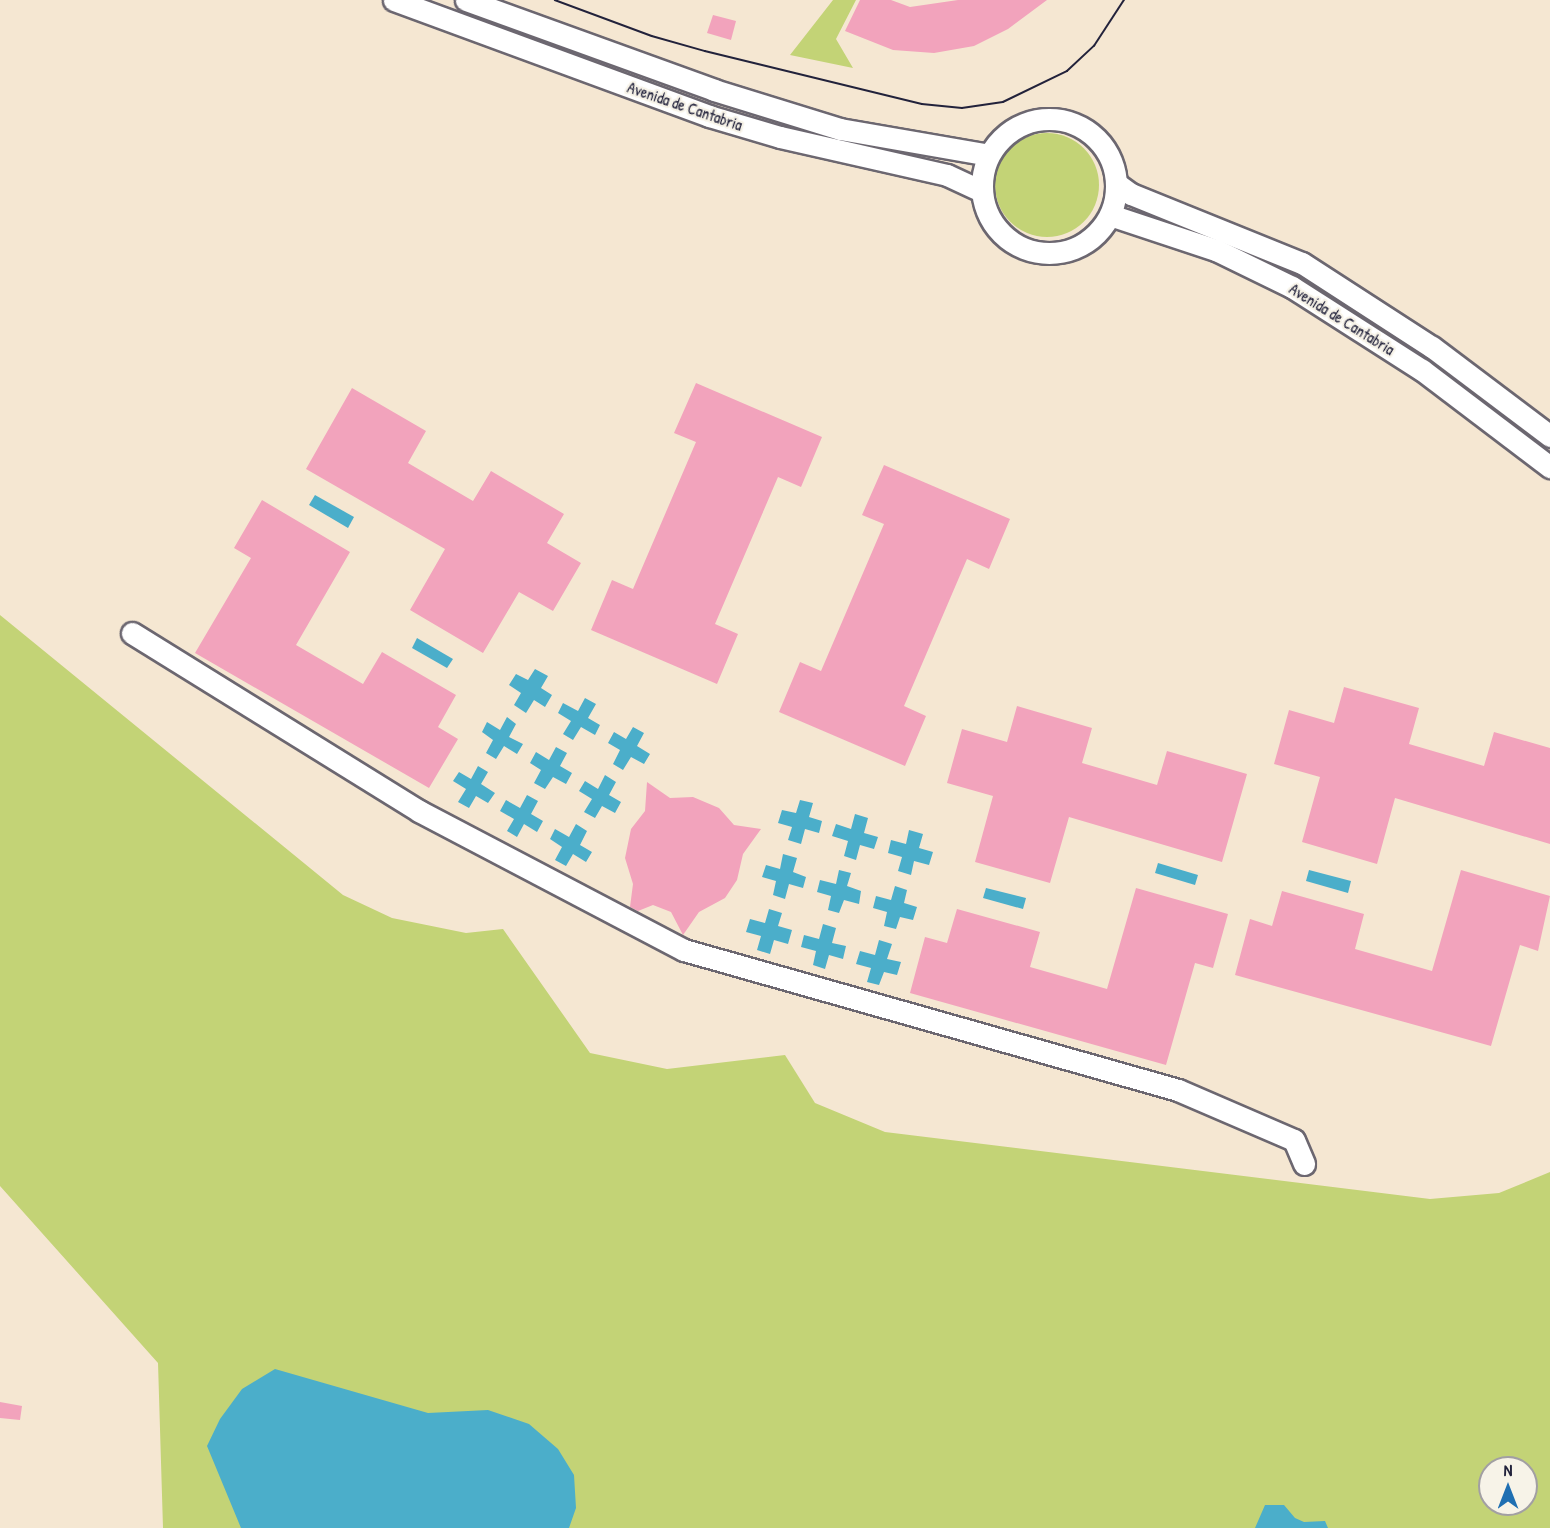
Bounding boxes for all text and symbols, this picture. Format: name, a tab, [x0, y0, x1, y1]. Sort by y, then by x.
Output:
street label: Avenida de Cantabria	[625, 77, 745, 135]
street label: Avenida de Cantabria	[1286, 279, 1398, 359]
north arrow	[1478, 1456, 1538, 1516]
text: N	[1504, 1459, 1512, 1481]

